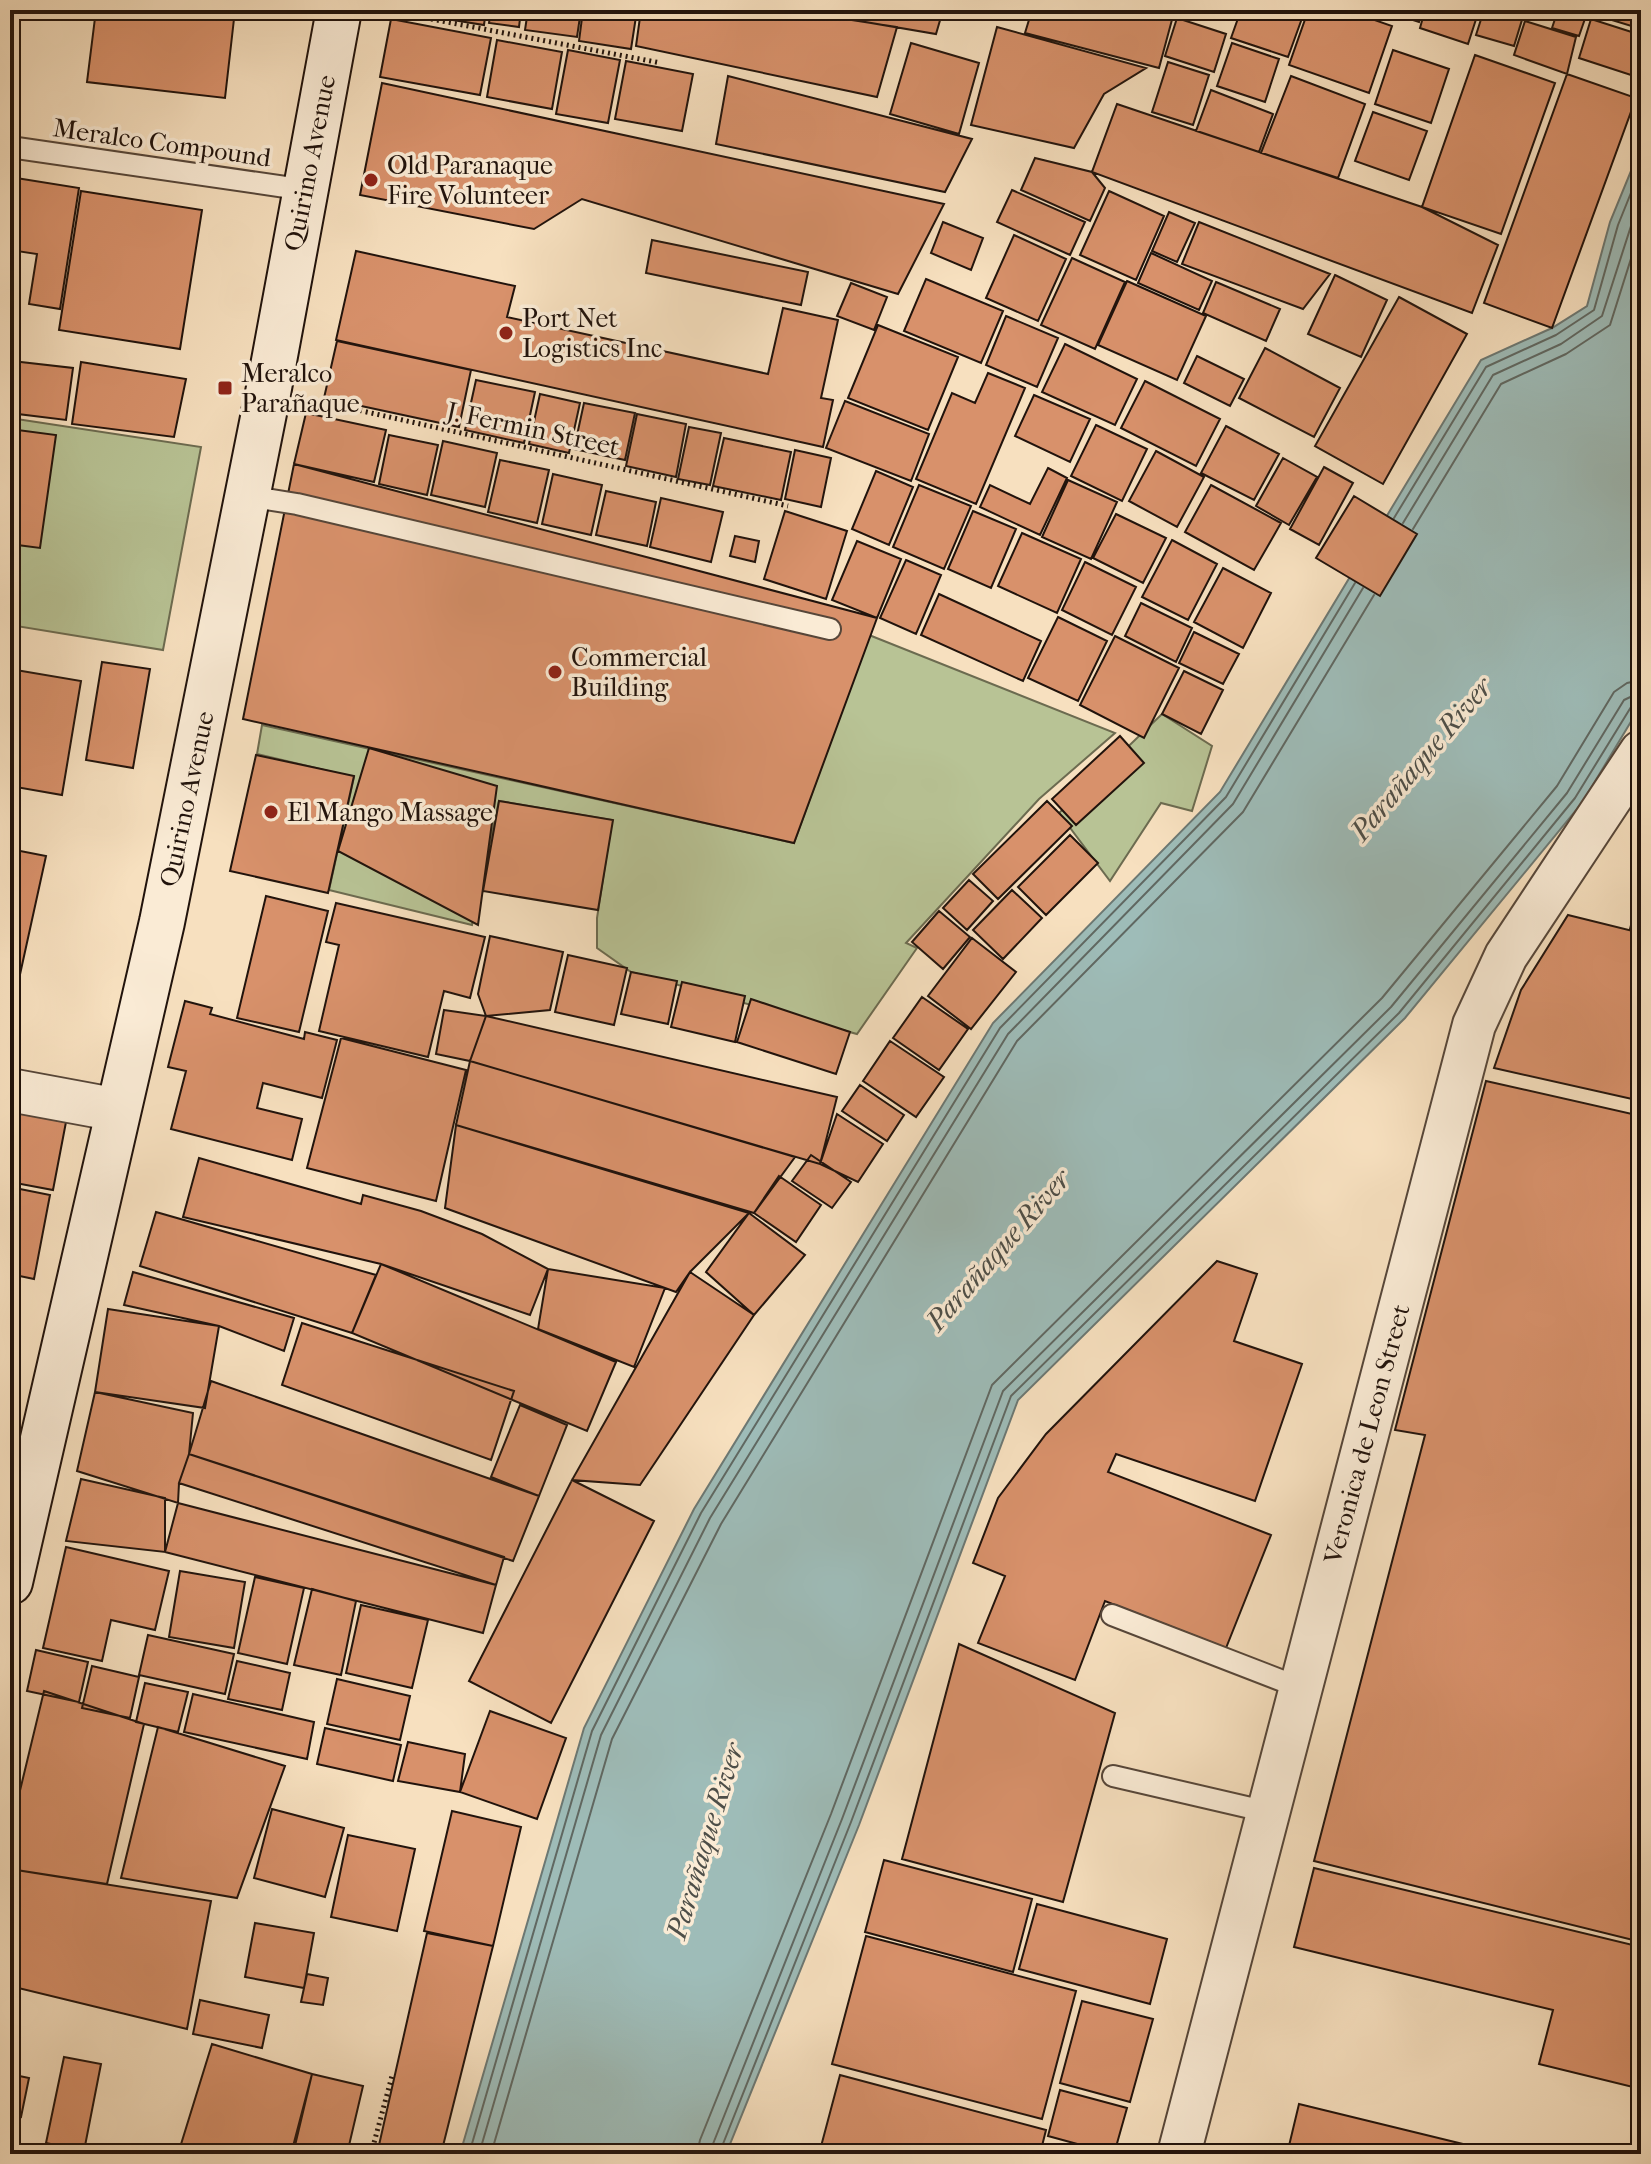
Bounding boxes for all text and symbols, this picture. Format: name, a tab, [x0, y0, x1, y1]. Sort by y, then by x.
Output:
street label: Quirino Avenue	[278, 72, 342, 254]
street label: Meralco Compound	[51, 112, 274, 174]
place label: Old Paranaque Fire Volunteer	[387, 150, 553, 211]
marker: Old Paranaque Fire Volunteer	[362, 171, 380, 189]
place label: Port Net Logistics Inc	[522, 303, 662, 364]
marker: Port Net Logistics Inc	[497, 324, 515, 342]
place label: Meralco Parañaque	[241, 358, 360, 419]
marker: Meralco Parañaque	[216, 379, 234, 397]
street label: J. Fermin Street	[442, 395, 623, 463]
place label: Commercial Building	[571, 642, 707, 703]
marker: Commercial Building	[546, 663, 564, 681]
water label: Parañaque River	[1342, 669, 1500, 849]
street label: Quirino Avenue	[153, 708, 221, 890]
place label: El Mango Massage	[287, 797, 493, 828]
marker: El Mango Massage	[262, 803, 280, 821]
water label: Parañaque River	[918, 1161, 1079, 1339]
street label: Veronica de Leon Street	[1317, 1300, 1417, 1568]
water label: Parañaque River	[659, 1737, 751, 1945]

